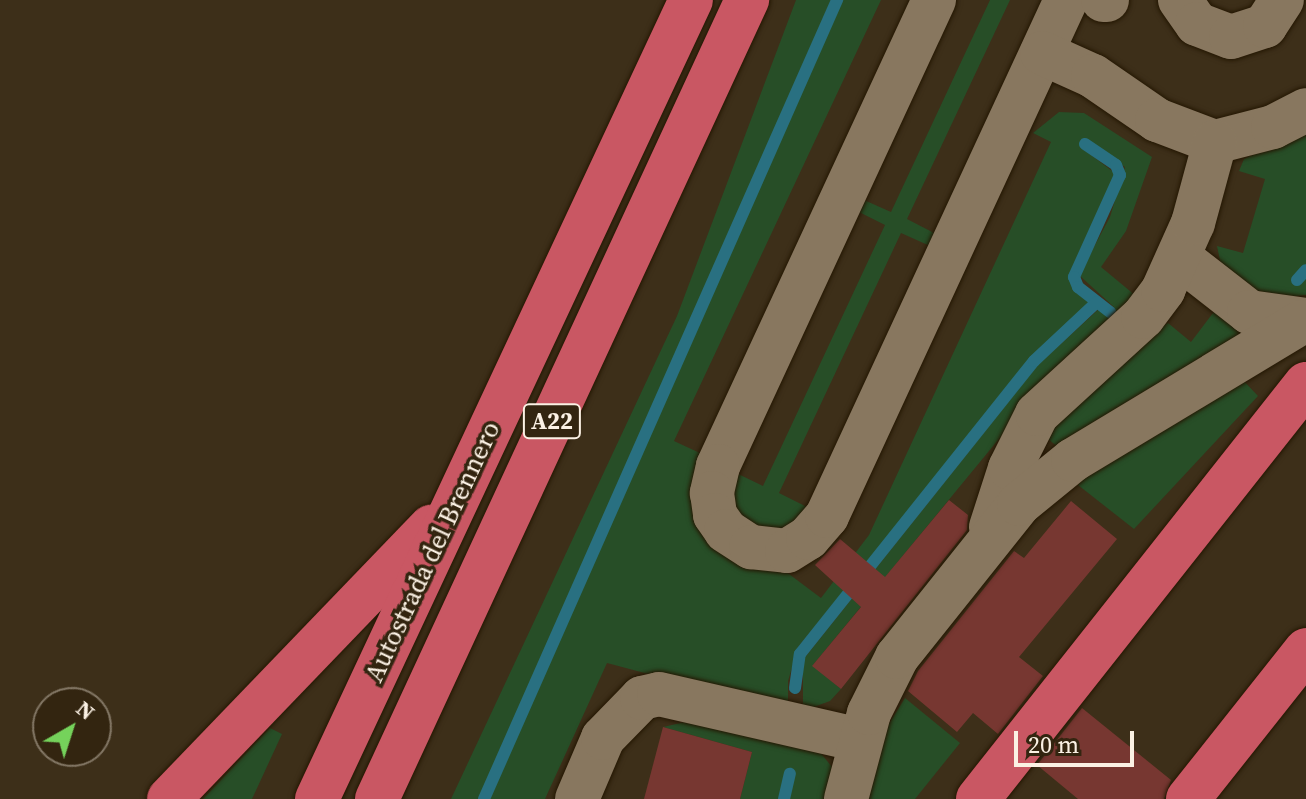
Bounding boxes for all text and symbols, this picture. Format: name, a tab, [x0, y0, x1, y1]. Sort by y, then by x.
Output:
road number: A22	[522, 401, 582, 441]
street label: Autostrada del Brennero	[359, 417, 507, 687]
north arrow	[32, 687, 112, 767]
text: N	[70, 693, 102, 727]
scale bar	[1018, 715, 1138, 765]
text: 20 m	[1028, 728, 1079, 761]

